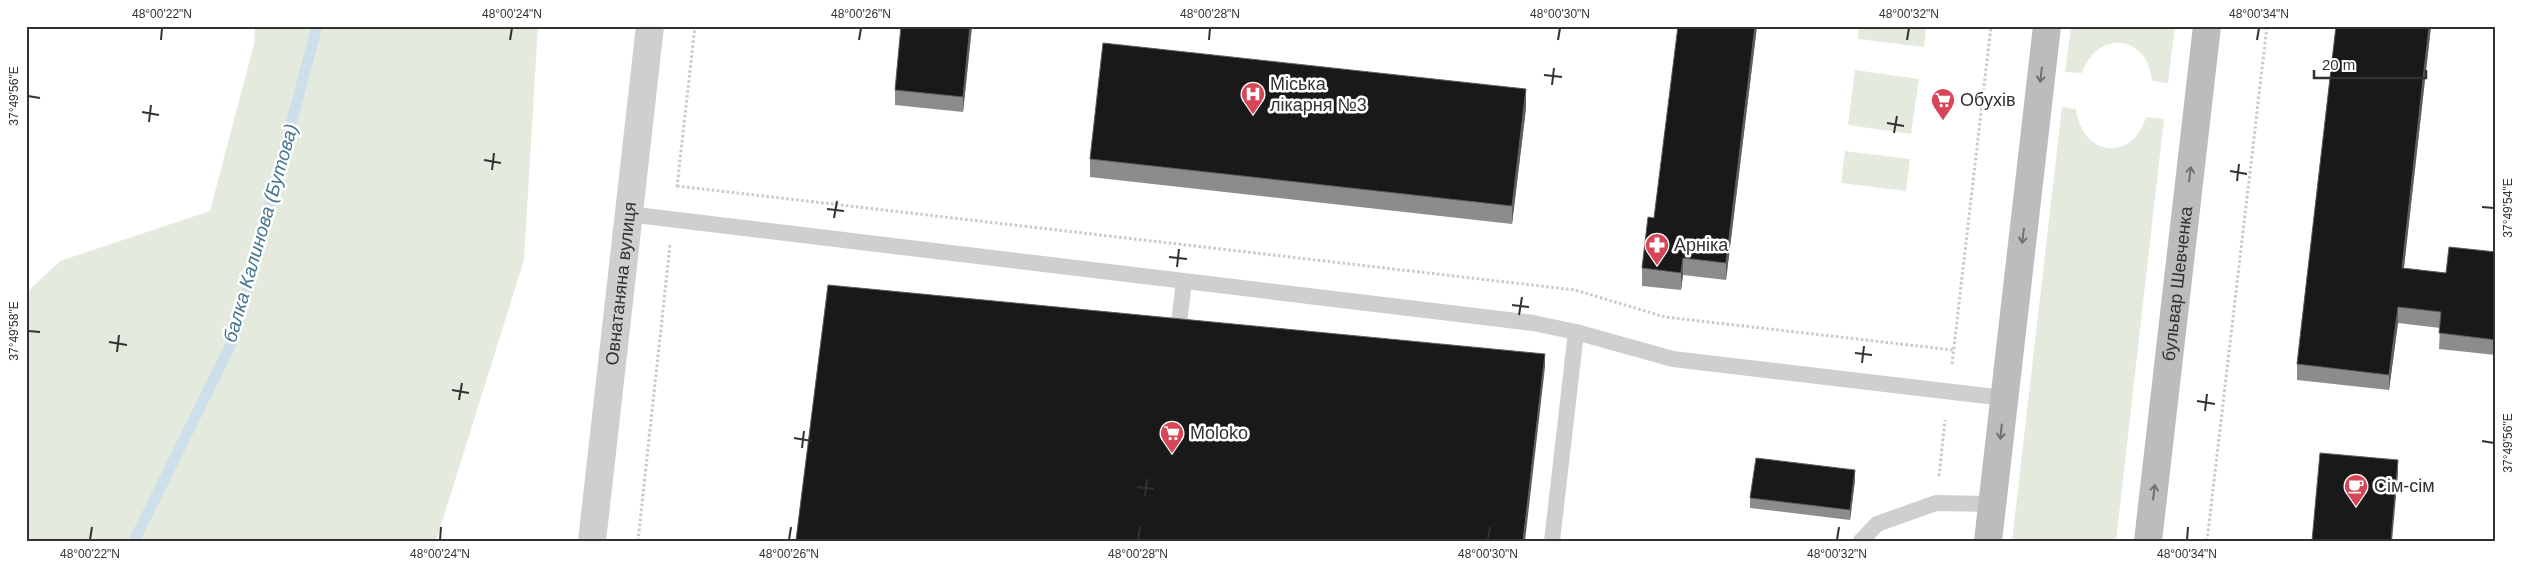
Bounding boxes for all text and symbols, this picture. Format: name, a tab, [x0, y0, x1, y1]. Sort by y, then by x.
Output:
text: 48°00'22"N	[132, 7, 192, 21]
text: 48°00'24"N	[482, 7, 542, 21]
text: 48°00'26"N	[831, 7, 891, 21]
text: 48°00'28"N	[1180, 7, 1240, 21]
text: 48°00'30"N	[1530, 7, 1590, 21]
text: 48°00'32"N	[1879, 7, 1939, 21]
text: 48°00'34"N	[2229, 7, 2289, 21]
scale bar	[2314, 48, 2427, 80]
text: 20 m	[2322, 56, 2355, 73]
text: 37°49'56"E	[7, 66, 21, 126]
one-way arrow	[2036, 66, 2046, 82]
place label: Міська лікарня №3	[1270, 74, 1367, 115]
hospital icon: Міська лікарня №3	[1240, 81, 1266, 115]
supermarket icon: Обухів	[1930, 87, 1956, 121]
place label: Обухів	[1960, 90, 2015, 110]
water label: балка Калинова (Бутова)	[219, 122, 302, 345]
one-way arrow	[2185, 167, 2195, 183]
text: 37°49'54"E	[2501, 178, 2515, 238]
street label: Овнатаняна вулиця	[602, 201, 640, 366]
street label: бульвар Шевченка	[2159, 204, 2196, 362]
one-way arrow	[2018, 228, 2028, 244]
pharmacy icon: Арніка	[1644, 232, 1670, 266]
place label: Арніка	[1674, 235, 1729, 255]
text: 37°49'58"E	[7, 301, 21, 361]
text: 37°49'56"E	[2501, 413, 2515, 473]
supermarket icon: Moloko	[1159, 420, 1185, 454]
place label: Moloko	[1190, 423, 1248, 443]
one-way arrow	[1996, 424, 2005, 440]
cafe icon: Сім-сім	[2343, 473, 2369, 507]
place label: Сім-сім	[2374, 476, 2435, 496]
one-way arrow	[2149, 485, 2159, 501]
text: 48°00'22"N	[60, 547, 120, 561]
text: 48°00'24"N	[410, 547, 470, 561]
text: 48°00'26"N	[759, 547, 819, 561]
text: 48°00'28"N	[1108, 547, 1168, 561]
text: 48°00'30"N	[1458, 547, 1518, 561]
text: 48°00'32"N	[1807, 547, 1867, 561]
text: 48°00'34"N	[2157, 547, 2217, 561]

